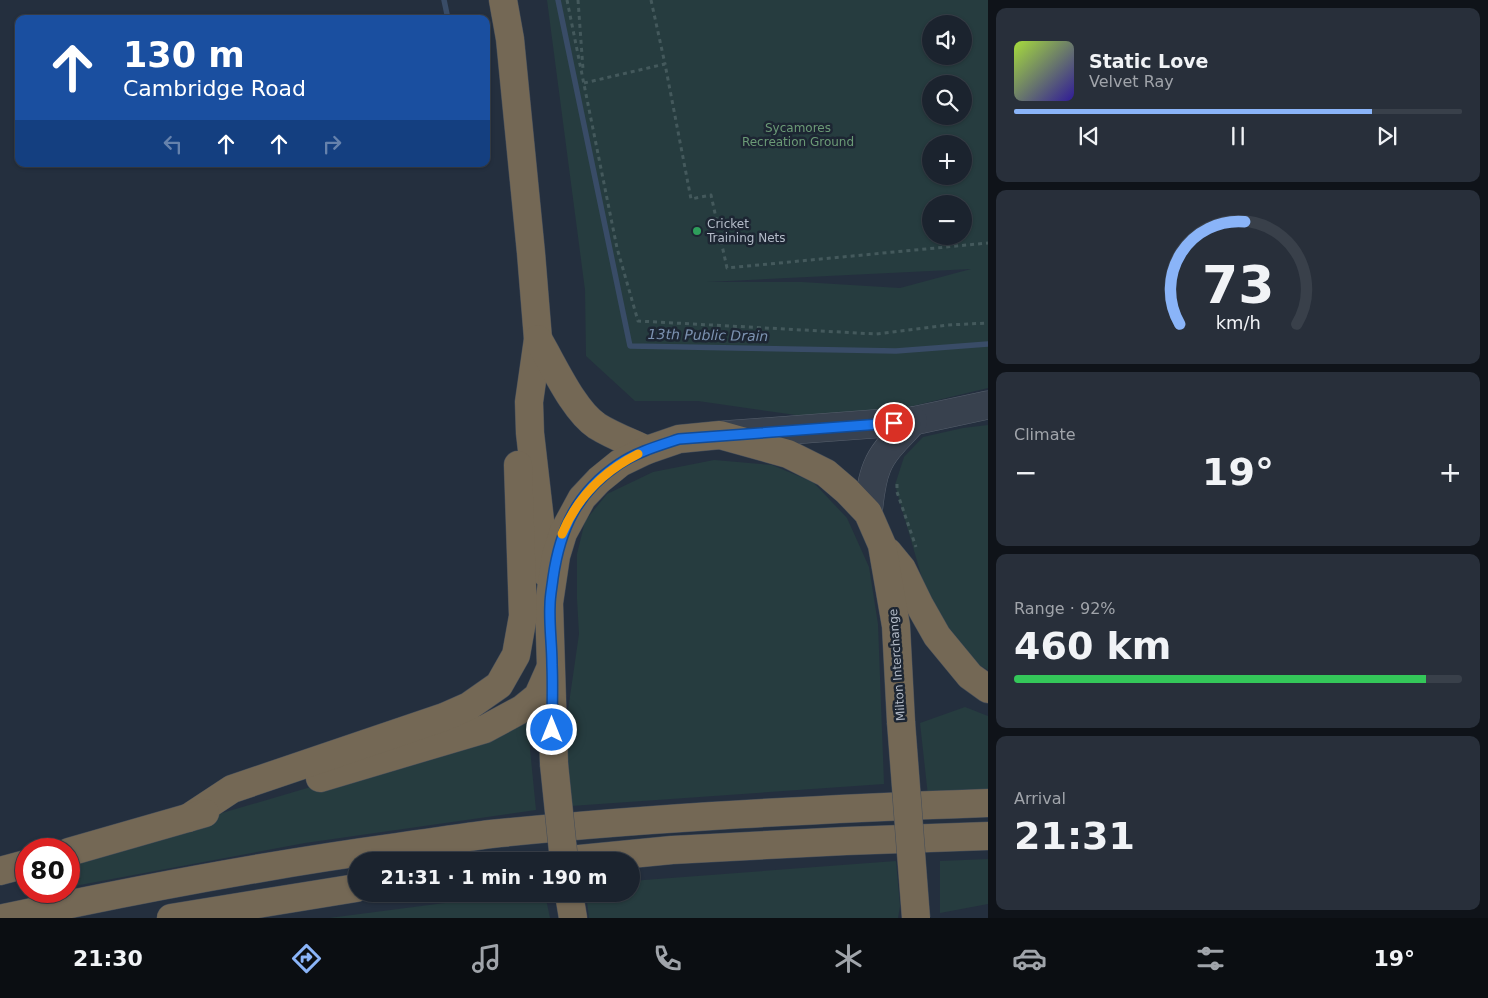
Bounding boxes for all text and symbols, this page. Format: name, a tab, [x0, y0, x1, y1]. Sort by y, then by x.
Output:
map controls	[922, 15, 972, 245]
button: sound	[922, 15, 972, 65]
icon: ahead	[40, 35, 105, 100]
text: 130 m	[123, 35, 245, 75]
text: Static Love	[1089, 50, 1209, 72]
text: Velvet Ray	[1089, 72, 1174, 91]
button: search	[922, 75, 972, 125]
text: Cambridge Road	[123, 76, 306, 101]
park label: Sycamores Recreation Ground	[742, 121, 854, 149]
icon: previous	[1075, 122, 1103, 150]
icon: pause	[1224, 122, 1252, 150]
icon: next	[1373, 122, 1401, 150]
icon: left	[159, 130, 187, 158]
icon: ahead	[212, 130, 240, 158]
icon: ahead	[265, 130, 293, 158]
icon: right	[318, 130, 346, 158]
button: +	[922, 135, 972, 185]
button: −	[922, 195, 972, 245]
place label: Cricket Training Nets	[706, 217, 785, 245]
marker: Cricket Training Nets	[691, 225, 703, 237]
text: 73	[1202, 255, 1274, 315]
text: km/h	[1215, 312, 1261, 333]
water label: 13th Public Drain	[648, 326, 768, 344]
pin	[873, 402, 915, 444]
icon: arrive	[880, 409, 908, 437]
text: Climate	[1014, 425, 1076, 444]
text: 19°	[1202, 450, 1274, 494]
text: −	[1014, 456, 1037, 489]
text: +	[1439, 456, 1462, 489]
text: Range · 92%	[1014, 599, 1116, 618]
street label: Milton Interchange	[886, 608, 908, 722]
text: 460 km	[1014, 624, 1171, 668]
position arrow	[525, 703, 577, 755]
text: Arrival	[1014, 789, 1066, 808]
text: 21:31	[1014, 814, 1135, 858]
speed limit sign: 80	[15, 838, 80, 903]
text: 21:31 · 1 min · 190 m	[380, 866, 608, 888]
icon: directions	[289, 941, 324, 976]
icon: music	[469, 941, 504, 976]
icon: phone	[650, 941, 685, 976]
icon: climate	[831, 941, 866, 976]
icon: car	[1012, 941, 1047, 976]
icon: filters	[1193, 941, 1228, 976]
text: 21:30	[73, 946, 143, 971]
text: 19°	[1373, 946, 1415, 971]

